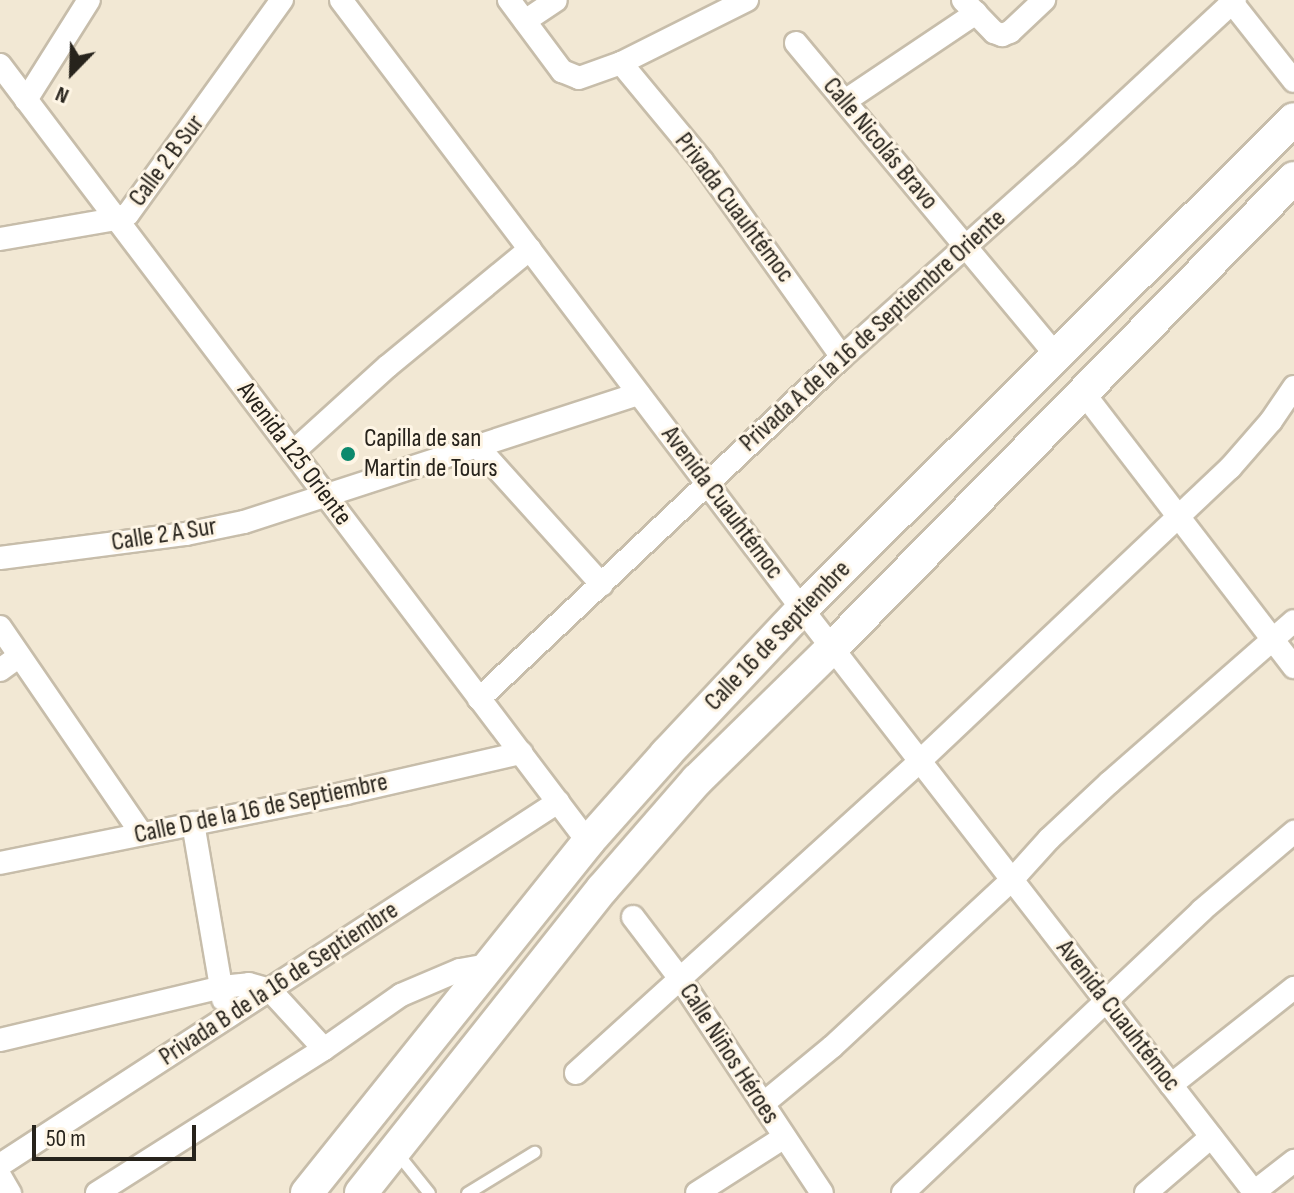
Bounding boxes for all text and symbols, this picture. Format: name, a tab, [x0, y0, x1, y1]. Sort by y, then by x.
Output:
north arrow	[32, 32, 112, 112]
street label: Calle Nicolás Bravo	[816, 72, 944, 216]
text: N	[52, 80, 73, 109]
street label: Calle 2 B Sur	[123, 109, 211, 213]
street label: Privada Cuauhtémoc	[668, 127, 800, 289]
street label: Privada A de la 16 de Septiembre Oriente	[733, 203, 1013, 459]
street label: Avenida 125 Oriente	[230, 376, 358, 532]
street label: Avenida Cuauhtémoc	[654, 420, 790, 586]
place label: Capilla de san Martin de Tours	[364, 423, 498, 484]
marker: Capilla de san Martin de Tours	[339, 445, 357, 463]
street label: Calle 2 A Sur	[109, 511, 219, 559]
street label: Calle 16 de Septiembre	[698, 554, 858, 718]
street label: Calle D de la 16 de Septiembre	[131, 767, 391, 851]
street label: Privada B de la 16 de Septiembre	[154, 895, 404, 1073]
street label: Avenida Cuauhtémoc	[1049, 934, 1187, 1098]
street label: Calle Niños Héroes	[672, 978, 786, 1130]
scale bar	[36, 1109, 200, 1159]
text: 50 m	[46, 1124, 86, 1153]

